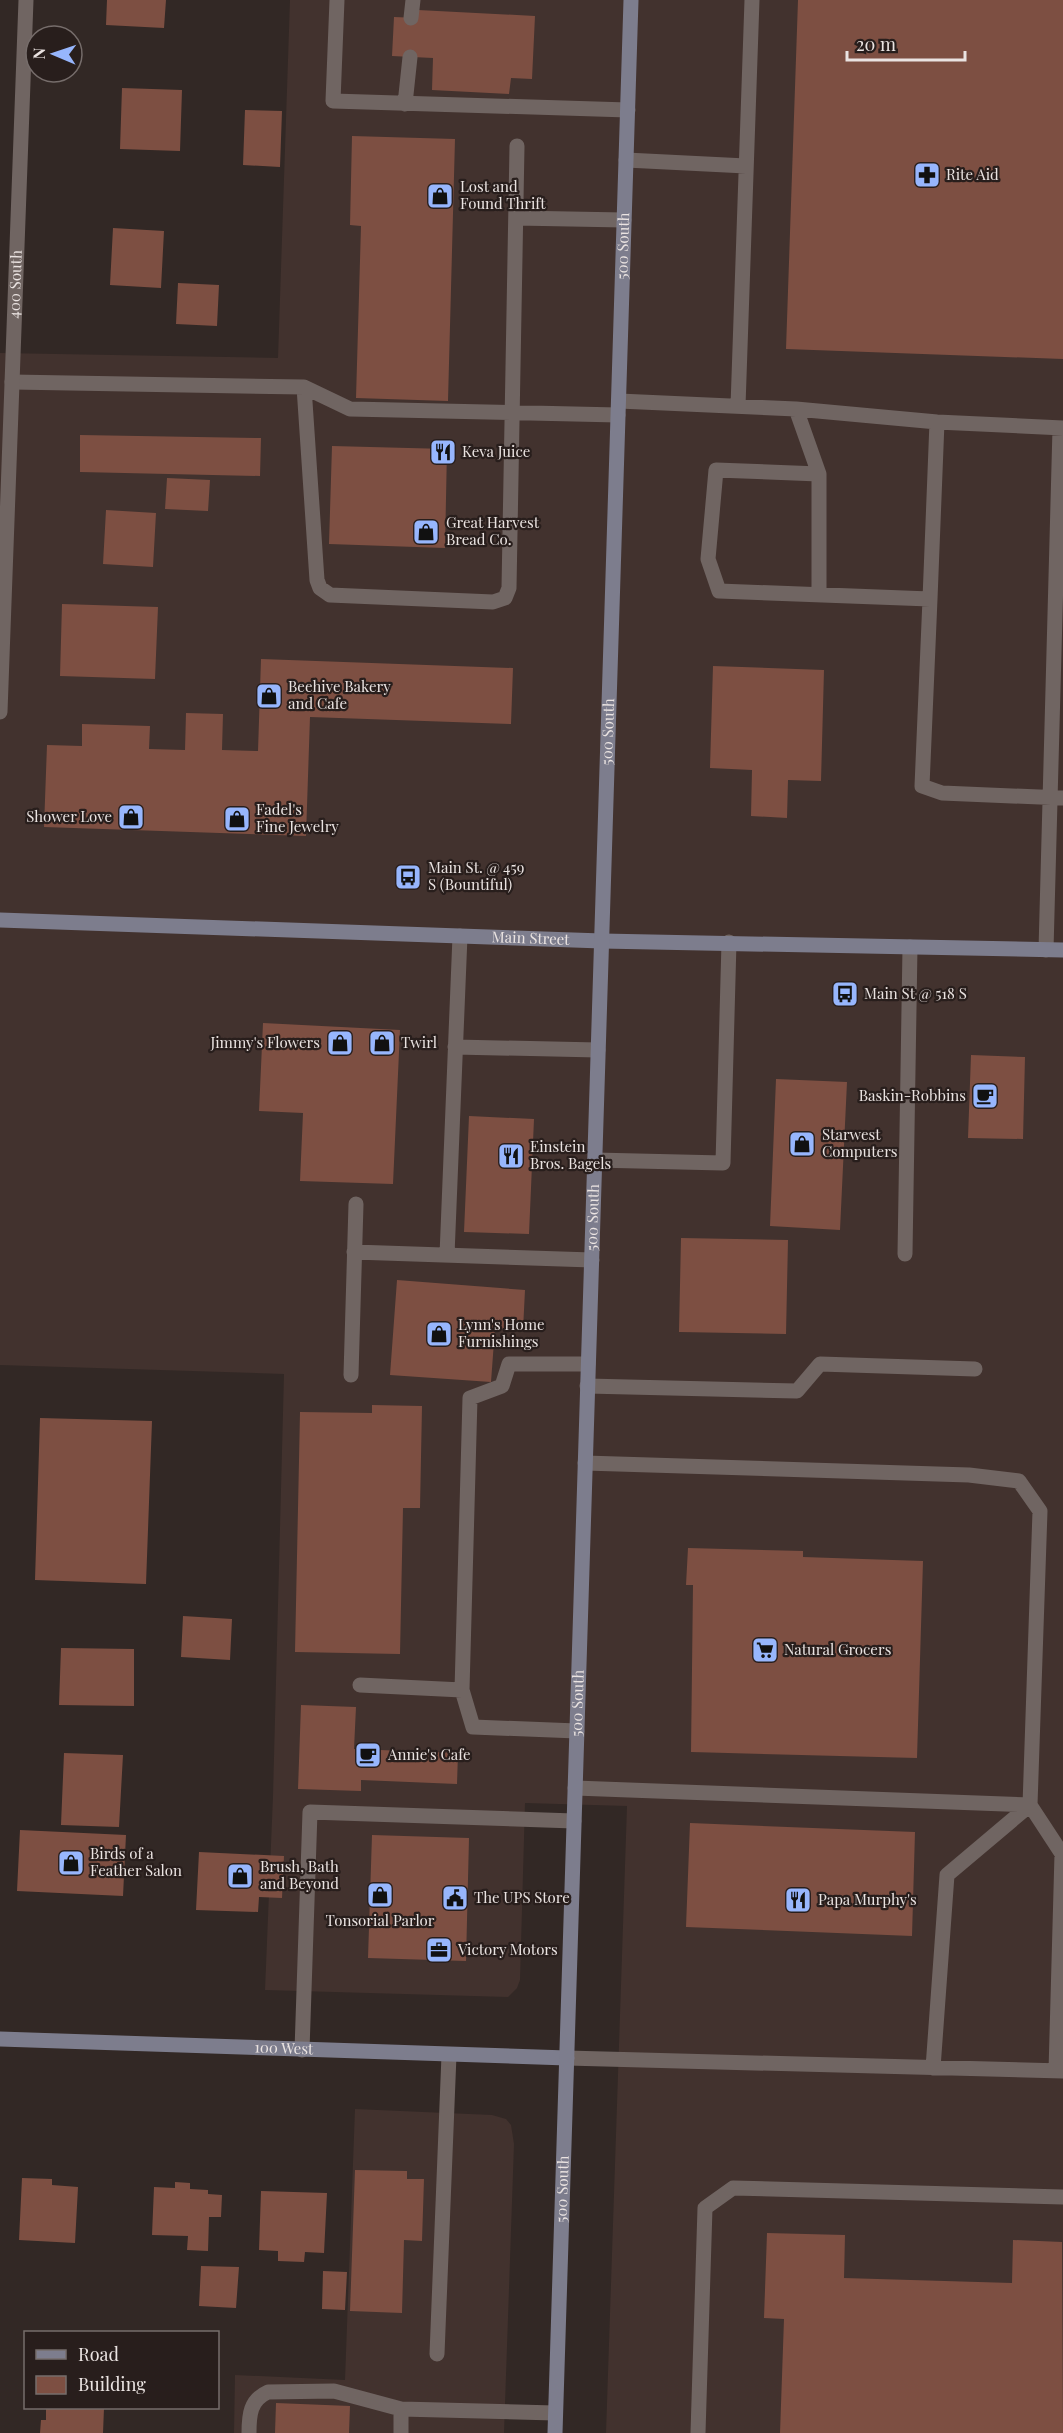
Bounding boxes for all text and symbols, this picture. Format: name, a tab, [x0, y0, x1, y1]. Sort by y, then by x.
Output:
north arrow	[24, 24, 84, 84]
scale bar	[847, 24, 966, 62]
text: 20 m	[856, 32, 896, 56]
text: N	[28, 47, 49, 60]
pharmacy icon: Rite Aid	[912, 160, 942, 190]
place label: Rite Aid	[946, 164, 999, 184]
place label: Lost and Found Thrift	[460, 176, 546, 213]
shop icon: Lost and Found Thrift	[425, 181, 455, 211]
street label: 500 South	[611, 212, 633, 280]
street label: 400 South	[3, 250, 26, 319]
restaurant icon: Keva Juice	[428, 437, 458, 467]
place label: Keva Juice	[462, 441, 530, 461]
place label: Great Harvest Bread Co.	[446, 512, 540, 549]
shop icon: Great Harvest Bread Co.	[411, 517, 441, 547]
place label: Beehive Bakery and Cafe	[288, 676, 391, 713]
shop icon: Beehive Bakery and Cafe	[254, 681, 284, 711]
street label: 500 South	[596, 698, 618, 766]
place label: Fadel's Fine Jewelry	[256, 799, 339, 836]
shop icon: Shower Love	[116, 802, 146, 832]
shop icon: Fadel's Fine Jewelry	[222, 804, 252, 834]
place label: Shower Love	[26, 806, 112, 826]
place label: Main St. @ 459 S (Bountiful)	[428, 857, 524, 894]
bus stop icon: Main St. @ 459 S (Bountiful)	[393, 862, 423, 892]
street label: Main Street	[491, 926, 571, 949]
bus stop icon: Main St @ 518 S	[830, 979, 860, 1009]
place label: Main St @ 518 S	[864, 983, 967, 1003]
shop icon: Jimmy's Flowers	[325, 1028, 355, 1058]
shop icon: Twirl	[367, 1028, 397, 1058]
place label: Jimmy's Flowers	[209, 1032, 320, 1052]
place label: Twirl	[401, 1032, 437, 1052]
cafe icon: Baskin-Robbins	[970, 1081, 1000, 1111]
place label: Baskin-Robbins	[859, 1085, 966, 1105]
place label: Starwest Computers	[822, 1124, 898, 1161]
shop icon: Starwest Computers	[787, 1129, 817, 1159]
place label: Einstein Bros. Bagels	[530, 1136, 611, 1173]
restaurant icon: Einstein Bros. Bagels	[496, 1141, 526, 1171]
street label: 500 South	[581, 1183, 603, 1251]
place label: Lynn's Home Furnishings	[458, 1314, 545, 1351]
shop icon: Lynn's Home Furnishings	[424, 1319, 454, 1349]
supermarket icon: Natural Grocers	[750, 1635, 780, 1665]
place label: Natural Grocers	[784, 1639, 891, 1659]
street label: 500 South	[566, 1669, 588, 1737]
cafe icon: Annie's Cafe	[353, 1740, 383, 1770]
place label: Annie's Cafe	[387, 1744, 471, 1764]
place label: Birds of a Feather Salon	[90, 1843, 182, 1880]
shop icon: Birds of a Feather Salon	[56, 1848, 86, 1878]
place label: Brush, Bath and Beyond	[260, 1856, 339, 1893]
shop icon: Brush, Bath and Beyond	[225, 1861, 255, 1891]
shop icon: Tonsorial Parlor	[365, 1880, 395, 1910]
public building icon: The UPS Store	[440, 1883, 470, 1913]
restaurant icon: Papa Murphy's	[783, 1885, 813, 1915]
place label: The UPS Store	[474, 1887, 570, 1907]
place label: Papa Murphy's	[818, 1889, 917, 1909]
place label: Tonsorial Parlor	[326, 1910, 435, 1930]
office icon: Victory Motors	[424, 1935, 454, 1965]
place label: Victory Motors	[457, 1939, 558, 1959]
street label: 100 West	[254, 2037, 314, 2059]
street label: 500 South	[551, 2155, 573, 2223]
legend	[24, 2331, 219, 2409]
text: Road	[78, 2342, 119, 2366]
text: Building	[78, 2372, 146, 2396]

